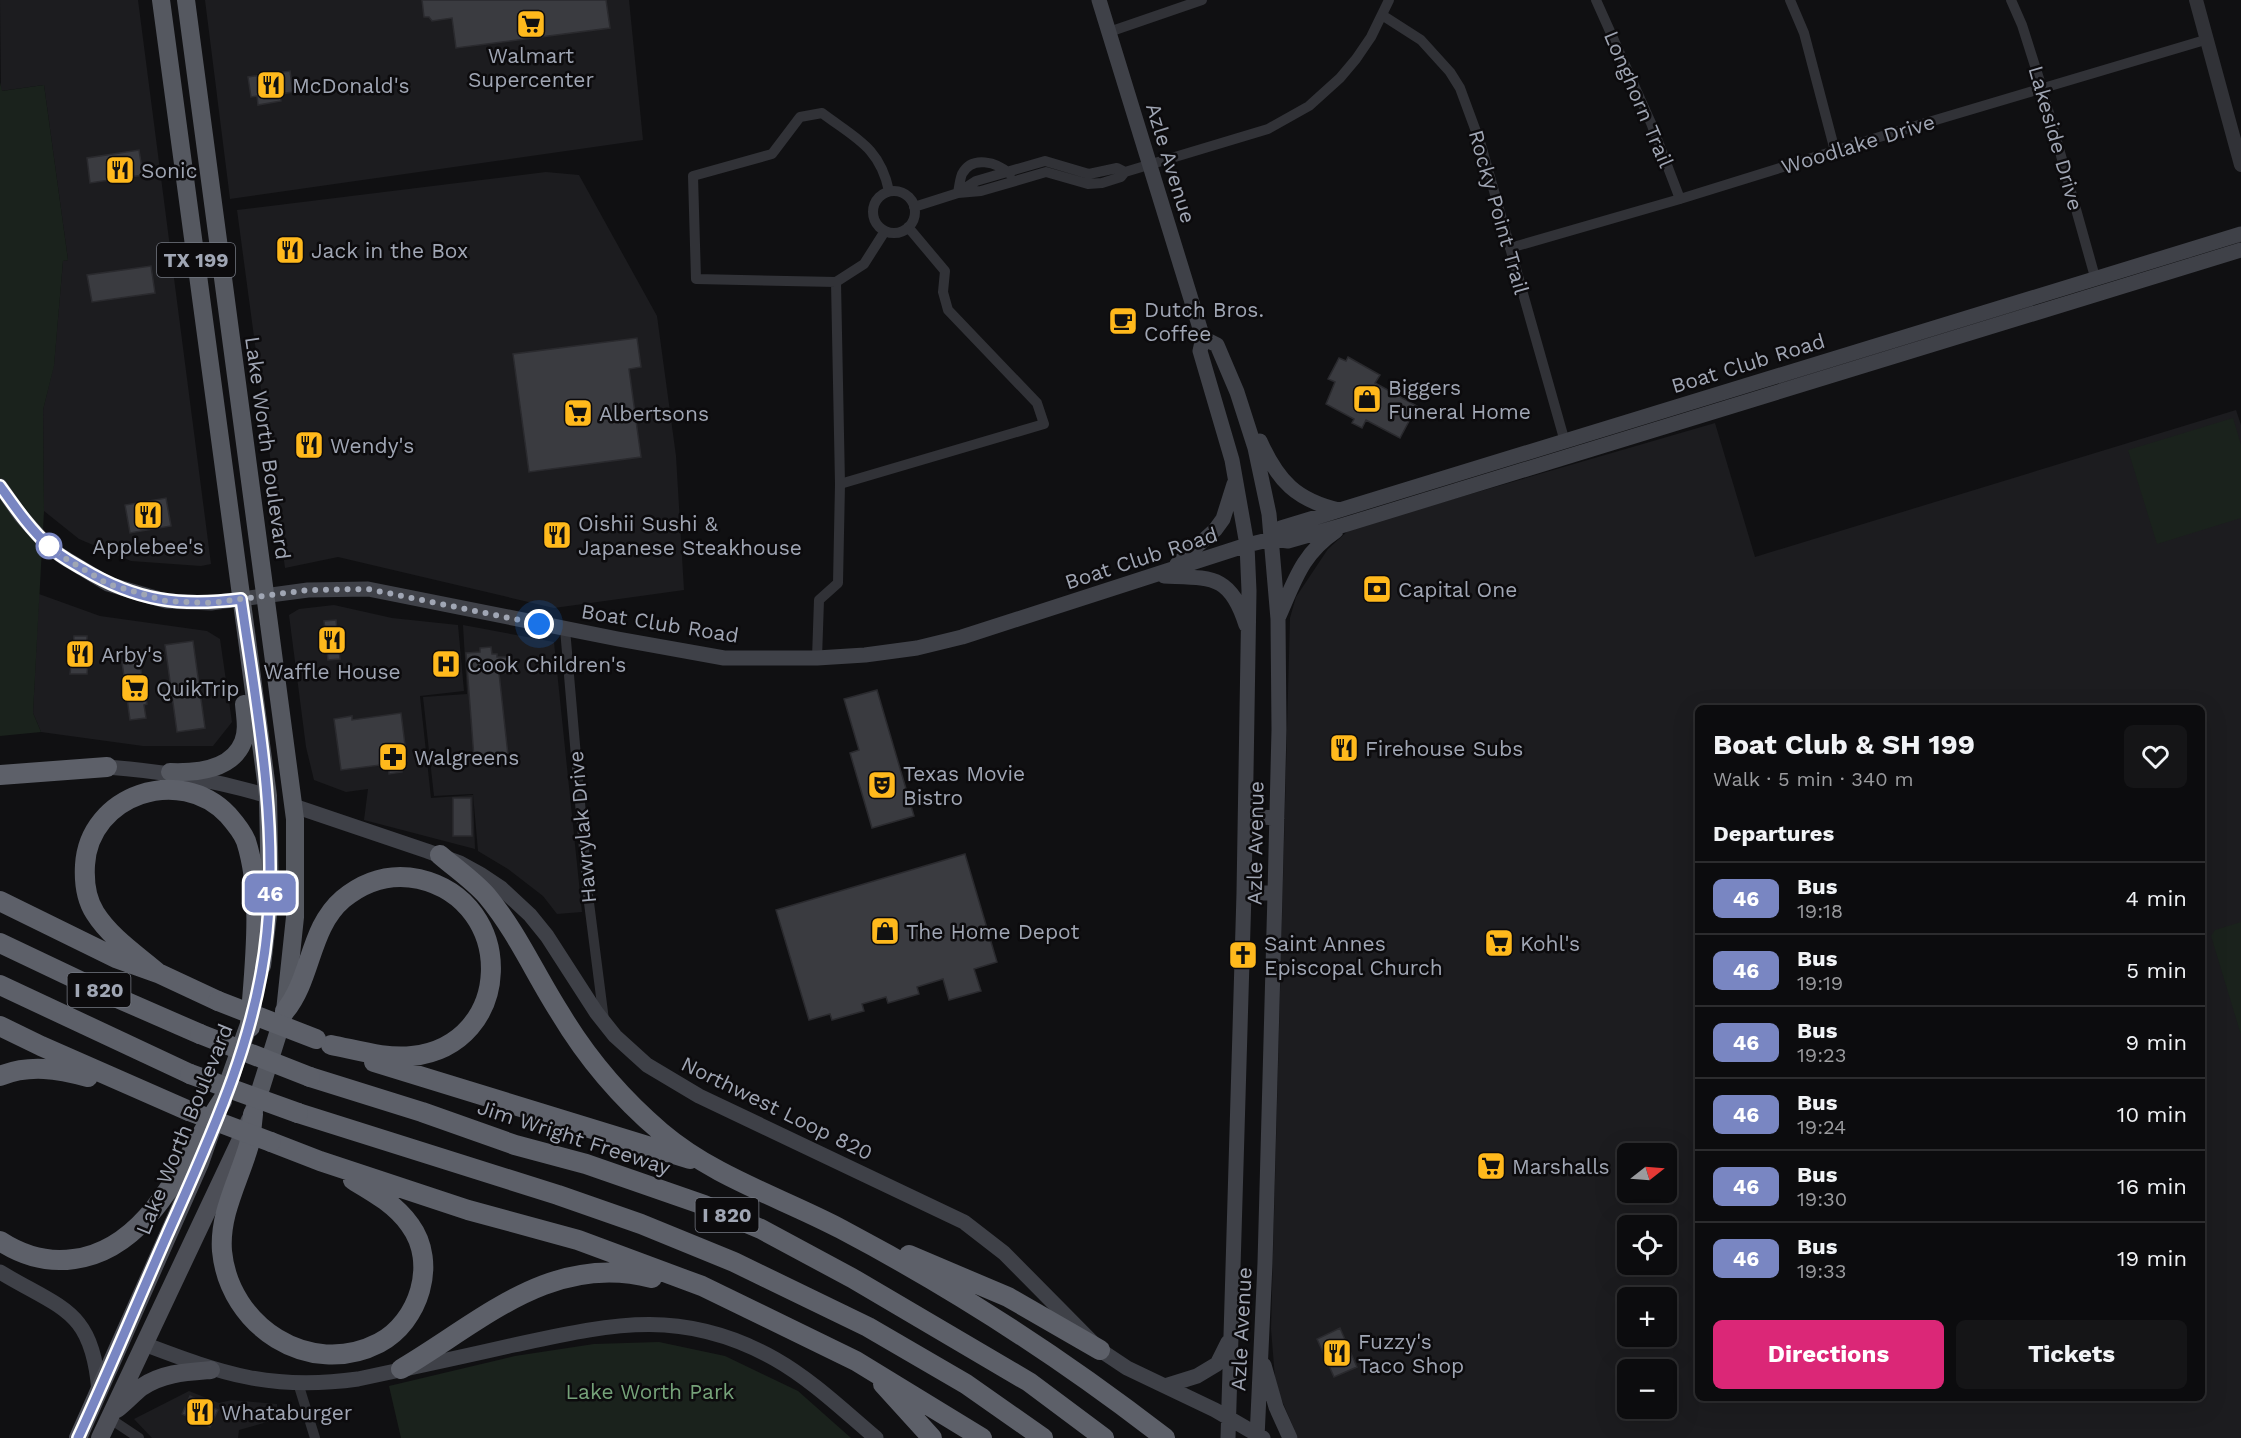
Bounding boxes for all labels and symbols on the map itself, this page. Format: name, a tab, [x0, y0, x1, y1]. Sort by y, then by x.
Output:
supermarket icon: Walmart Supercenter	[515, 8, 547, 40]
street label: Longhorn Trail	[1599, 27, 1679, 172]
place label: Walmart Supercenter	[468, 43, 594, 92]
street label: Lakeside Drive	[2023, 63, 2089, 213]
restaurant icon: McDonald's	[255, 69, 287, 101]
place label: McDonald's	[292, 73, 409, 98]
street label: Azle Avenue	[1141, 100, 1201, 226]
street label: Woodlake Drive	[1778, 109, 1938, 179]
street label: Rocky Point Trail	[1464, 127, 1535, 298]
restaurant icon: Sonic	[104, 154, 136, 186]
place label: Sonic	[141, 158, 197, 183]
restaurant icon: Jack in the Box	[274, 234, 306, 266]
place label: Jack in the Box	[311, 238, 468, 263]
road number: TX 199	[157, 243, 235, 277]
place label: Dutch Bros. Coffee	[1144, 297, 1264, 346]
cafe icon: Dutch Bros. Coffee	[1107, 305, 1139, 337]
street label: Boat Club Road	[1668, 328, 1828, 398]
street label: Lake Worth Boulevard	[240, 335, 296, 561]
place label: Biggers Funeral Home	[1388, 375, 1531, 424]
shop icon: Biggers Funeral Home	[1351, 383, 1383, 415]
supermarket icon: Albertsons	[562, 397, 594, 429]
place label: Albertsons	[599, 401, 709, 426]
restaurant icon: Wendy's	[293, 429, 325, 461]
place label: Wendy's	[330, 433, 414, 458]
restaurant icon: Applebee's	[132, 499, 164, 531]
place label: Oishii Sushi & Japanese Steakhouse	[578, 511, 802, 560]
restaurant icon: Oishii Sushi & Japanese Steakhouse	[541, 519, 573, 551]
street label: Boat Club Road	[1061, 522, 1221, 594]
unlabelled marker	[36, 533, 62, 559]
place label: Applebee's	[92, 534, 204, 559]
bank icon: Capital One	[1361, 573, 1393, 605]
place label: Capital One	[1398, 577, 1517, 602]
street label: Boat Club Road	[579, 598, 741, 648]
your location	[524, 609, 554, 639]
restaurant icon: Waffle House	[316, 624, 348, 656]
restaurant icon: Arby's	[64, 638, 96, 670]
place label: Arby's	[101, 642, 163, 667]
hospital icon: Cook Children's	[430, 648, 462, 680]
place label: Cook Children's	[467, 652, 626, 677]
place label: Waffle House	[263, 659, 401, 684]
supermarket icon: QuikTrip	[119, 672, 151, 704]
place label: QuikTrip	[156, 676, 239, 701]
restaurant icon: Firehouse Subs	[1328, 732, 1360, 764]
place label: Firehouse Subs	[1365, 736, 1523, 761]
pharmacy icon: Walgreens	[377, 741, 409, 773]
place label: Walgreens	[414, 745, 519, 770]
street label: Hawrylak Drive	[563, 750, 601, 904]
place label: Texas Movie Bistro	[903, 761, 1025, 810]
theatre icon: Texas Movie Bistro	[866, 769, 898, 801]
street label: Azle Avenue	[1241, 781, 1269, 905]
line badge: 46	[243, 874, 297, 912]
shop icon: The Home Depot	[869, 915, 901, 947]
place label: The Home Depot	[906, 919, 1080, 944]
supermarket icon: Kohl's	[1483, 927, 1515, 959]
place label: Saint Annes Episcopal Church	[1264, 931, 1443, 980]
place label: Kohl's	[1520, 931, 1580, 956]
church icon: Saint Annes Episcopal Church	[1227, 939, 1259, 971]
road number: I 820	[68, 973, 130, 1007]
street label: Lake Worth Boulevard	[130, 1020, 238, 1238]
street label: Northwest Loop 820	[677, 1051, 877, 1165]
street label: Jim Wright Freeway	[474, 1094, 674, 1180]
north arrow	[1617, 1143, 1677, 1203]
supermarket icon: Marshalls	[1475, 1150, 1507, 1182]
place label: Marshalls	[1512, 1154, 1610, 1179]
road number: I 820	[696, 1198, 758, 1232]
street label: Azle Avenue	[1225, 1266, 1257, 1392]
place label: Fuzzy's Taco Shop	[1358, 1329, 1464, 1378]
restaurant icon: Fuzzy's Taco Shop	[1321, 1337, 1353, 1369]
park label: Lake Worth Park	[566, 1379, 735, 1404]
restaurant icon: Whataburger	[184, 1396, 216, 1428]
place label: Whataburger	[221, 1400, 353, 1425]

